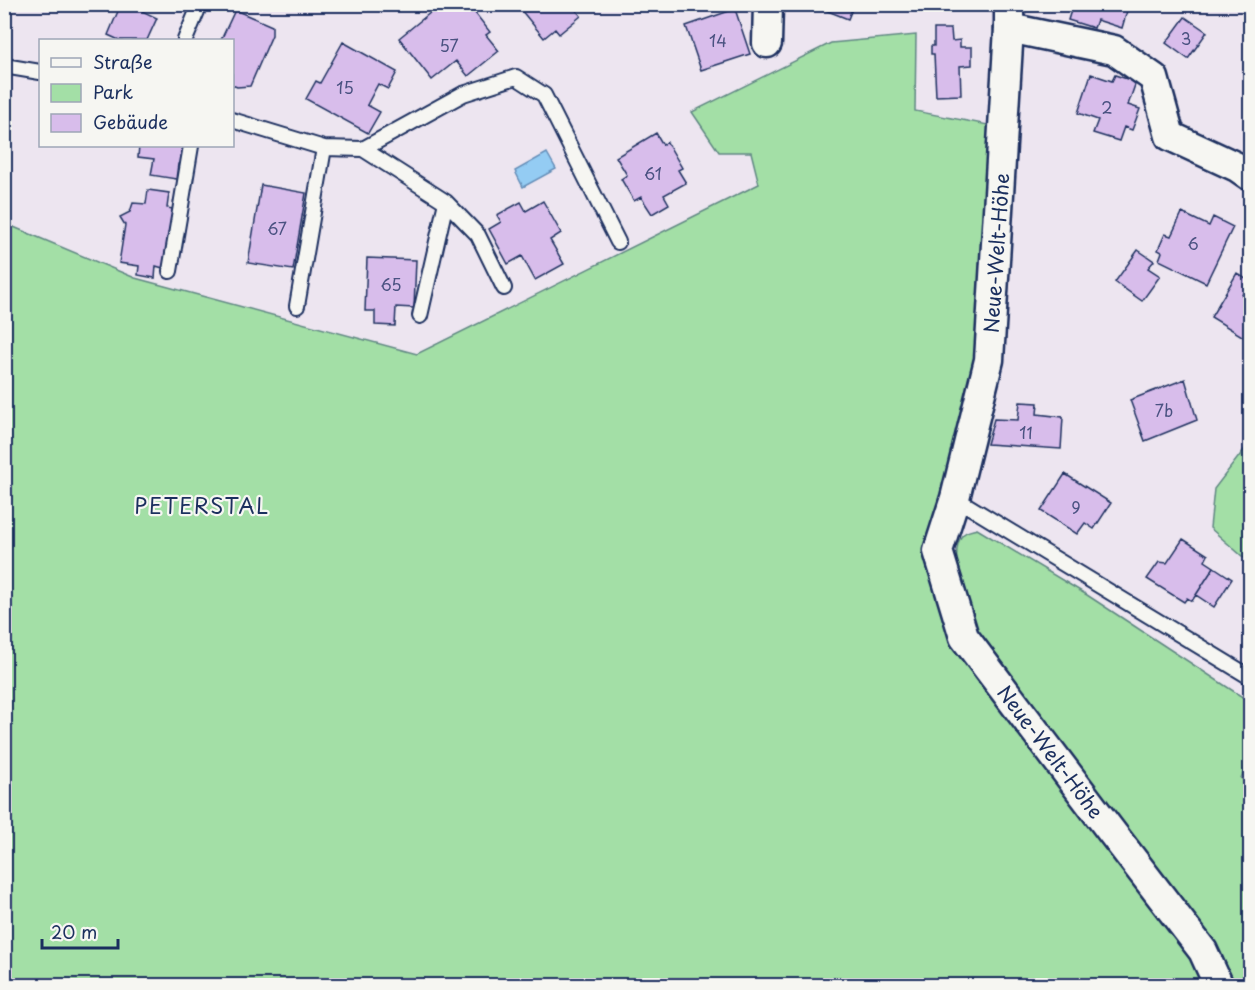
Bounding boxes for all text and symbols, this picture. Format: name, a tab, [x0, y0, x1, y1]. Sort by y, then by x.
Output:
house number: 3	[1181, 26, 1191, 50]
house number: 14	[709, 28, 727, 52]
house number: 57	[439, 33, 459, 57]
legend	[39, 39, 234, 147]
text: Straße	[93, 48, 153, 75]
house number: 15	[336, 75, 354, 99]
text: Park	[93, 78, 133, 105]
house number: 2	[1101, 95, 1113, 119]
text: Gebäude	[93, 108, 168, 135]
house number: 61	[644, 161, 662, 185]
street label: Neue-Welt-Höhe	[975, 172, 1017, 334]
house number: 67	[267, 216, 287, 240]
house number: 6	[1187, 231, 1199, 255]
house number: 65	[380, 272, 402, 296]
house number: 7b	[1155, 398, 1173, 422]
house number: 11	[1019, 420, 1033, 444]
district label: PETERSTAL	[134, 489, 270, 521]
house number: 9	[1071, 495, 1081, 519]
street label: Neue-Welt-Höhe	[990, 679, 1111, 825]
scale bar	[42, 912, 118, 950]
text: 20 m	[51, 918, 97, 945]

